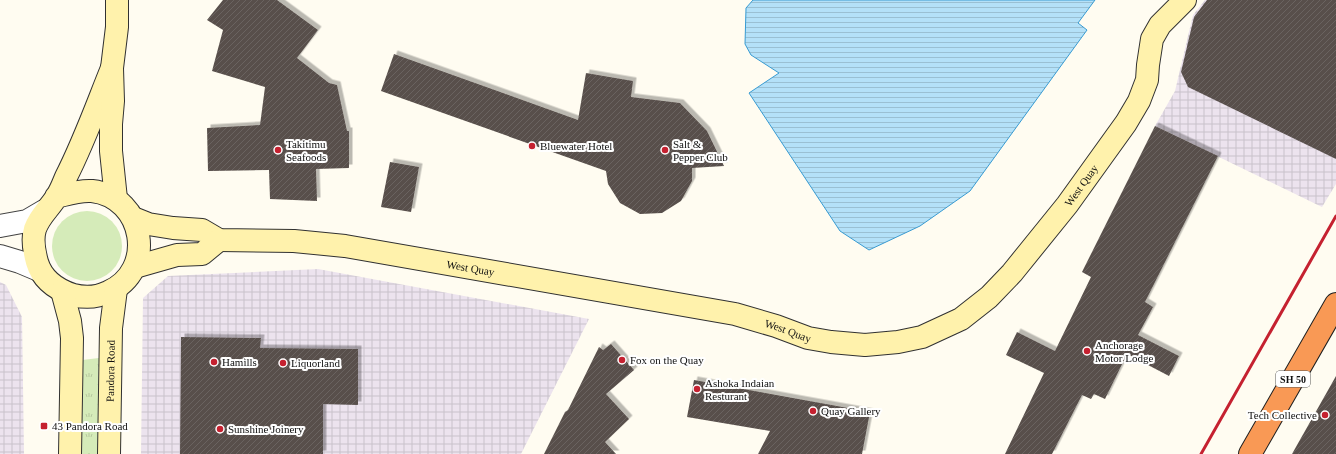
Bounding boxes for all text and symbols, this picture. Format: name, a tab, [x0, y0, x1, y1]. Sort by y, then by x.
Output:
place label: Takitimu Seafoods	[286, 138, 326, 163]
place label: Salt & Pepper Club	[673, 138, 728, 163]
place label: Bluewater Hotel	[540, 140, 612, 152]
marker: Bluewater Hotel	[527, 141, 537, 151]
marker: Takitimu Seafoods	[273, 145, 283, 155]
marker: Salt & Pepper Club	[660, 145, 670, 155]
street label: West Quay	[1062, 162, 1100, 208]
street label: West Quay	[446, 258, 496, 278]
street label: West Quay	[763, 317, 812, 344]
street label: Pandora Road	[104, 339, 117, 402]
place label: Anchorage Motor Lodge	[1095, 339, 1153, 364]
marker: Anchorage Motor Lodge	[1082, 346, 1092, 356]
place label: Fox on the Quay	[630, 354, 704, 366]
marker: Fox on the Quay	[617, 355, 627, 365]
place label: Hamills	[222, 356, 257, 368]
marker: Hamills	[209, 357, 219, 367]
place label: Liquorland	[291, 357, 340, 369]
marker: Liquorland	[278, 358, 288, 368]
road number: SH 50	[1276, 371, 1310, 387]
place label: Ashoka Indaian Resturant	[705, 377, 775, 402]
marker: Ashoka Indaian Resturant	[692, 384, 702, 394]
place label: Quay Gallery	[821, 405, 881, 417]
marker: Quay Gallery	[808, 406, 818, 416]
place label: Tech Collective	[1248, 409, 1317, 421]
marker: Tech Collective	[1320, 410, 1330, 420]
place label: 43 Pandora Road	[52, 420, 128, 432]
marker: 43 Pandora Road	[39, 421, 49, 431]
place label: Sunshine Joinery	[228, 423, 304, 435]
marker: Sunshine Joinery	[215, 424, 225, 434]

